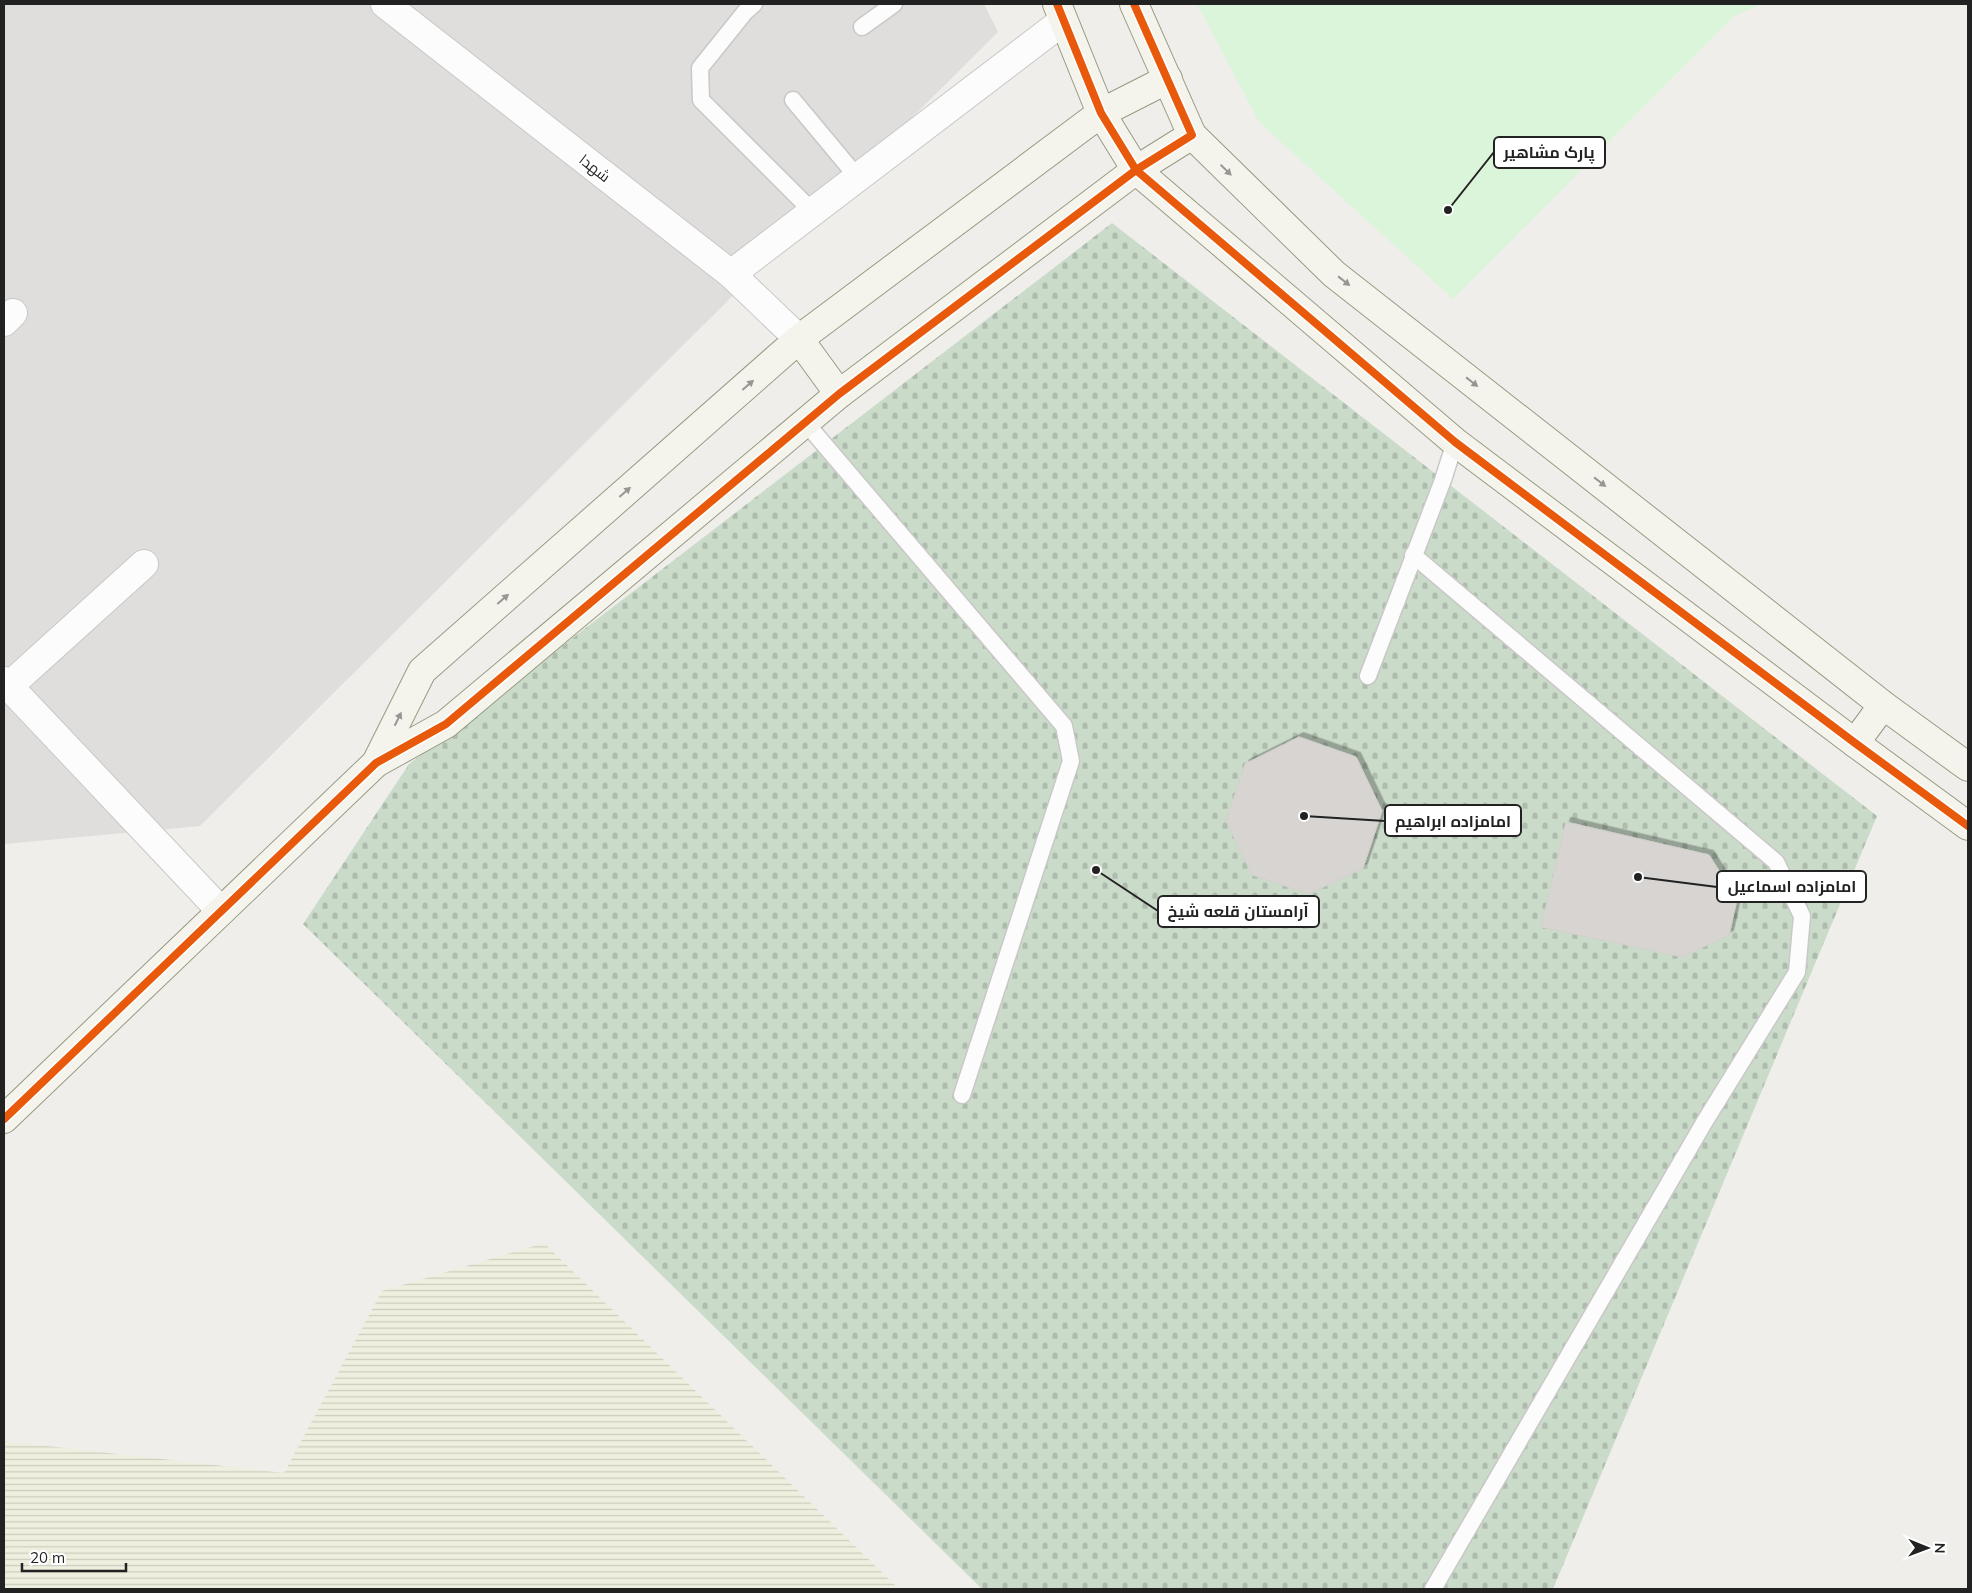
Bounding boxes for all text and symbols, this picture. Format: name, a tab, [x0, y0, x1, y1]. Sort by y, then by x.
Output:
callout: پارک مشاهیر	[1494, 137, 1605, 168]
text: پارک مشاهیر	[1502, 142, 1595, 164]
street label: شهدا	[575, 150, 614, 187]
one-way arrow	[1220, 164, 1232, 176]
one-way arrow	[1337, 276, 1350, 287]
one-way arrow	[1465, 376, 1478, 387]
one-way arrow	[741, 379, 753, 391]
one-way arrow	[1593, 477, 1607, 487]
one-way arrow	[619, 486, 631, 498]
one-way arrow	[497, 594, 510, 605]
one-way arrow	[394, 712, 402, 726]
callout: امامزاده ابراهیم	[1385, 805, 1521, 836]
text: امامزاده ابراهیم	[1395, 811, 1511, 833]
callout: امامزاده اسماعیل	[1717, 871, 1866, 902]
text: امامزاده اسماعیل	[1728, 876, 1856, 896]
callout: آرامستان قلعه شیخ	[1158, 896, 1319, 927]
text: آرامستان قلعه شیخ	[1168, 901, 1308, 922]
north arrow	[1902, 1523, 1952, 1573]
scale bar	[22, 1540, 126, 1572]
text: N	[1931, 1543, 1949, 1554]
text: 20 m	[30, 1548, 65, 1567]

